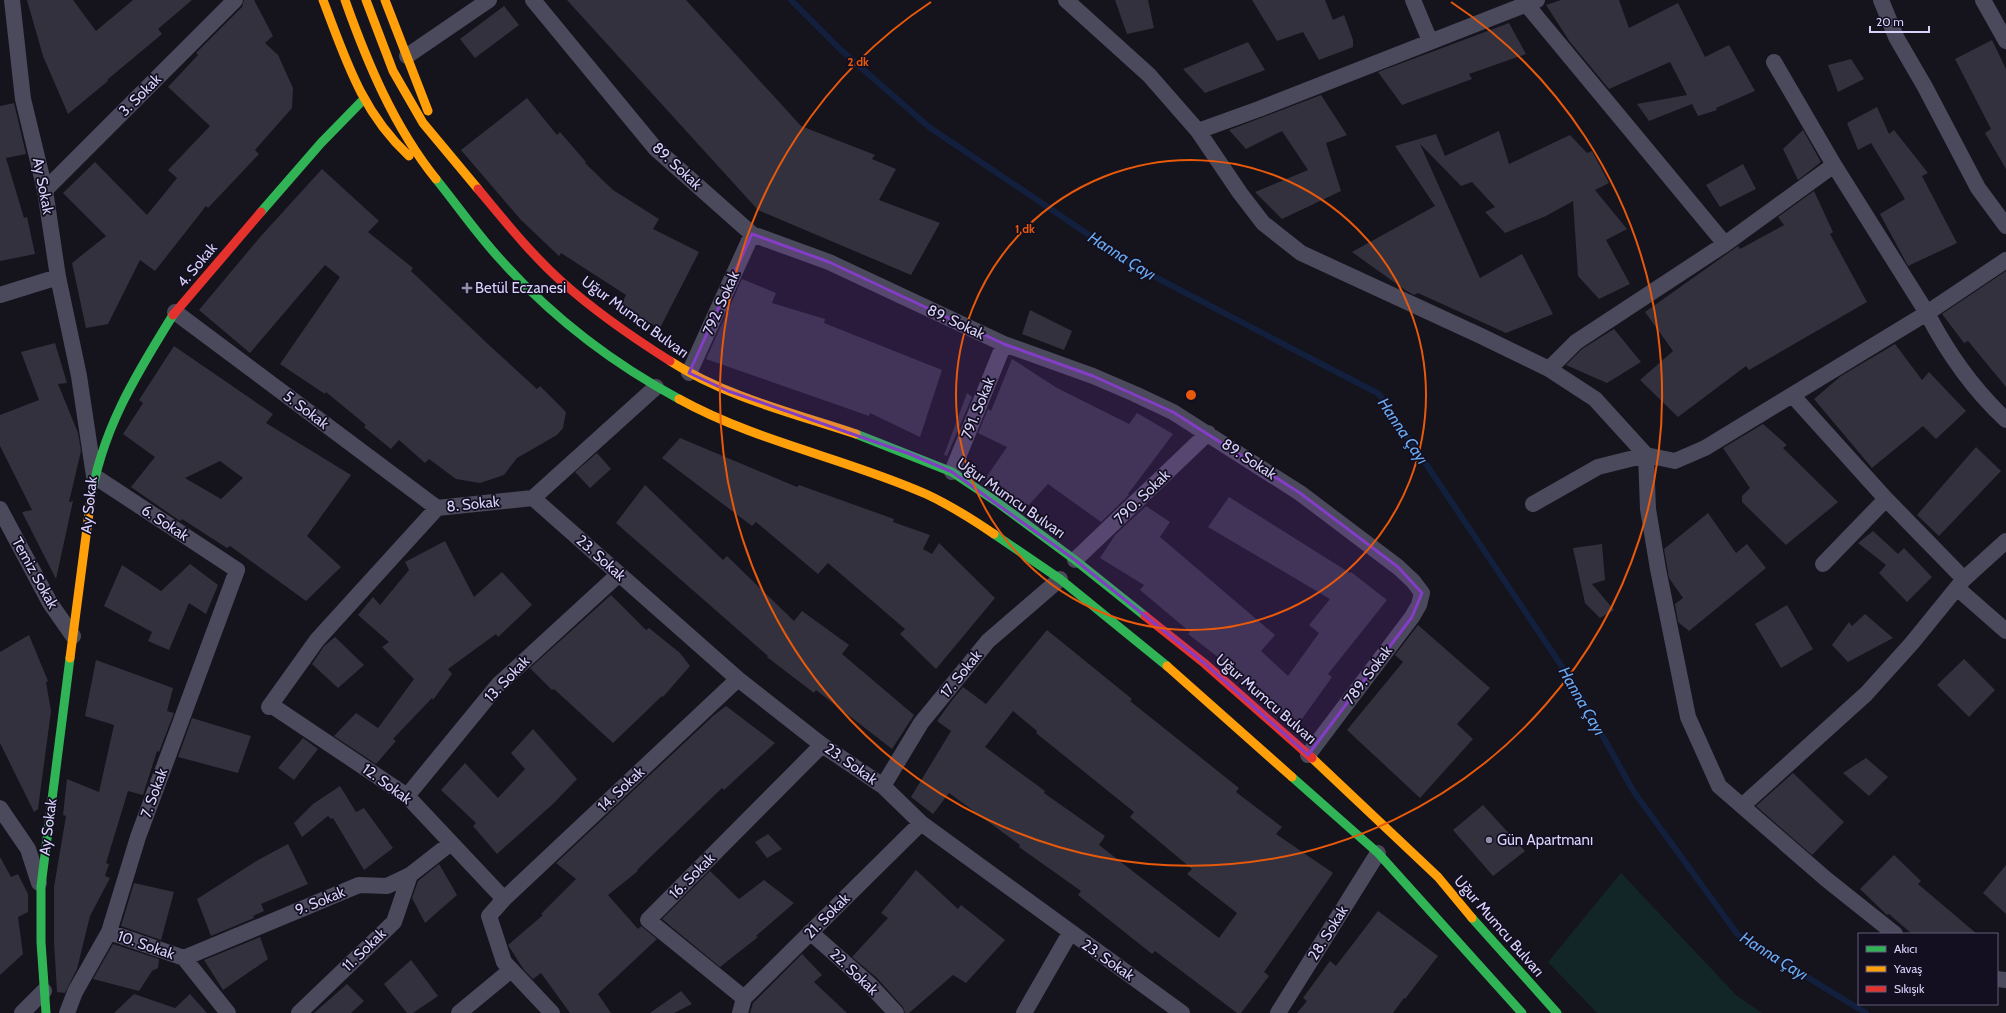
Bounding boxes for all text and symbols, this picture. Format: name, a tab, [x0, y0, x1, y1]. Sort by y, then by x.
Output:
scale bar	[1870, 8, 1929, 34]
text: 20 m	[1876, 14, 1904, 29]
text: 2 dk	[847, 54, 869, 69]
street label: 3. Sokak	[115, 70, 165, 120]
street label: 89. Sokak	[648, 138, 706, 194]
street label: Ay Sokak	[29, 156, 57, 216]
text: 1 dk	[1015, 221, 1035, 236]
water label: Hanna Çayı	[1085, 228, 1159, 284]
street label: 4. Sokak	[173, 239, 221, 291]
street label: 792. Sokak	[699, 268, 743, 338]
street label: Uğur Mumcu Bulvarı	[578, 272, 692, 362]
place label: Betül Eczanesi	[475, 279, 566, 297]
marker: Betül Eczanesi	[462, 283, 472, 293]
street label: 89. Sokak	[924, 301, 988, 343]
street label: 791. Sokak	[957, 374, 999, 442]
street label: 5. Sokak	[280, 387, 332, 433]
centre of rings	[1184, 388, 1198, 402]
water label: Hanna Çayı	[1374, 394, 1432, 468]
street label: 89. Sokak	[1218, 435, 1280, 483]
street label: Uğur Mumcu Bulvarı	[953, 454, 1069, 542]
street label: 790. Sokak	[1110, 466, 1174, 528]
street label: Ay Sokak	[77, 475, 101, 534]
street label: 8. Sokak	[446, 492, 501, 516]
street label: 6. Sokak	[138, 501, 192, 545]
street label: 23. Sokak	[573, 531, 630, 585]
street label: Temiz Sokak	[8, 534, 62, 612]
street label: 789. Sokak	[1340, 642, 1396, 708]
street label: 17. Sokak	[936, 646, 986, 701]
street label: Uğur Mumcu Bulvarı	[1212, 650, 1320, 748]
street label: 13. Sokak	[481, 652, 533, 706]
water label: Hanna Çayı	[1555, 663, 1609, 739]
street label: 23. Sokak	[821, 739, 881, 789]
street label: 12. Sokak	[359, 760, 415, 808]
street label: 14. Sokak	[594, 763, 648, 815]
street label: 7. Sokak	[137, 766, 171, 820]
street label: Ay Sokak	[36, 797, 60, 856]
place label: Gün Apartmanı	[1497, 831, 1593, 849]
marker: Gün Apartmanı	[1484, 835, 1494, 845]
street label: 16. Sokak	[665, 849, 719, 903]
street label: Uğur Mumcu Bulvarı	[1450, 872, 1548, 980]
street label: 9. Sokak	[292, 883, 348, 919]
street label: 21. Sokak	[801, 889, 854, 942]
street label: 28. Sokak	[1304, 902, 1352, 964]
street label: 11. Sokak	[338, 925, 390, 975]
street label: 10. Sokak	[115, 927, 177, 963]
water label: Hanna Çayı	[1737, 928, 1811, 984]
legend	[1858, 933, 1998, 1005]
street label: 23. Sokak	[1078, 935, 1138, 985]
text: Akıcı	[1894, 941, 1917, 956]
street label: 22. Sokak	[826, 945, 882, 999]
text: Yavaş	[1893, 961, 1922, 976]
text: Sıkışık	[1894, 981, 1925, 996]

